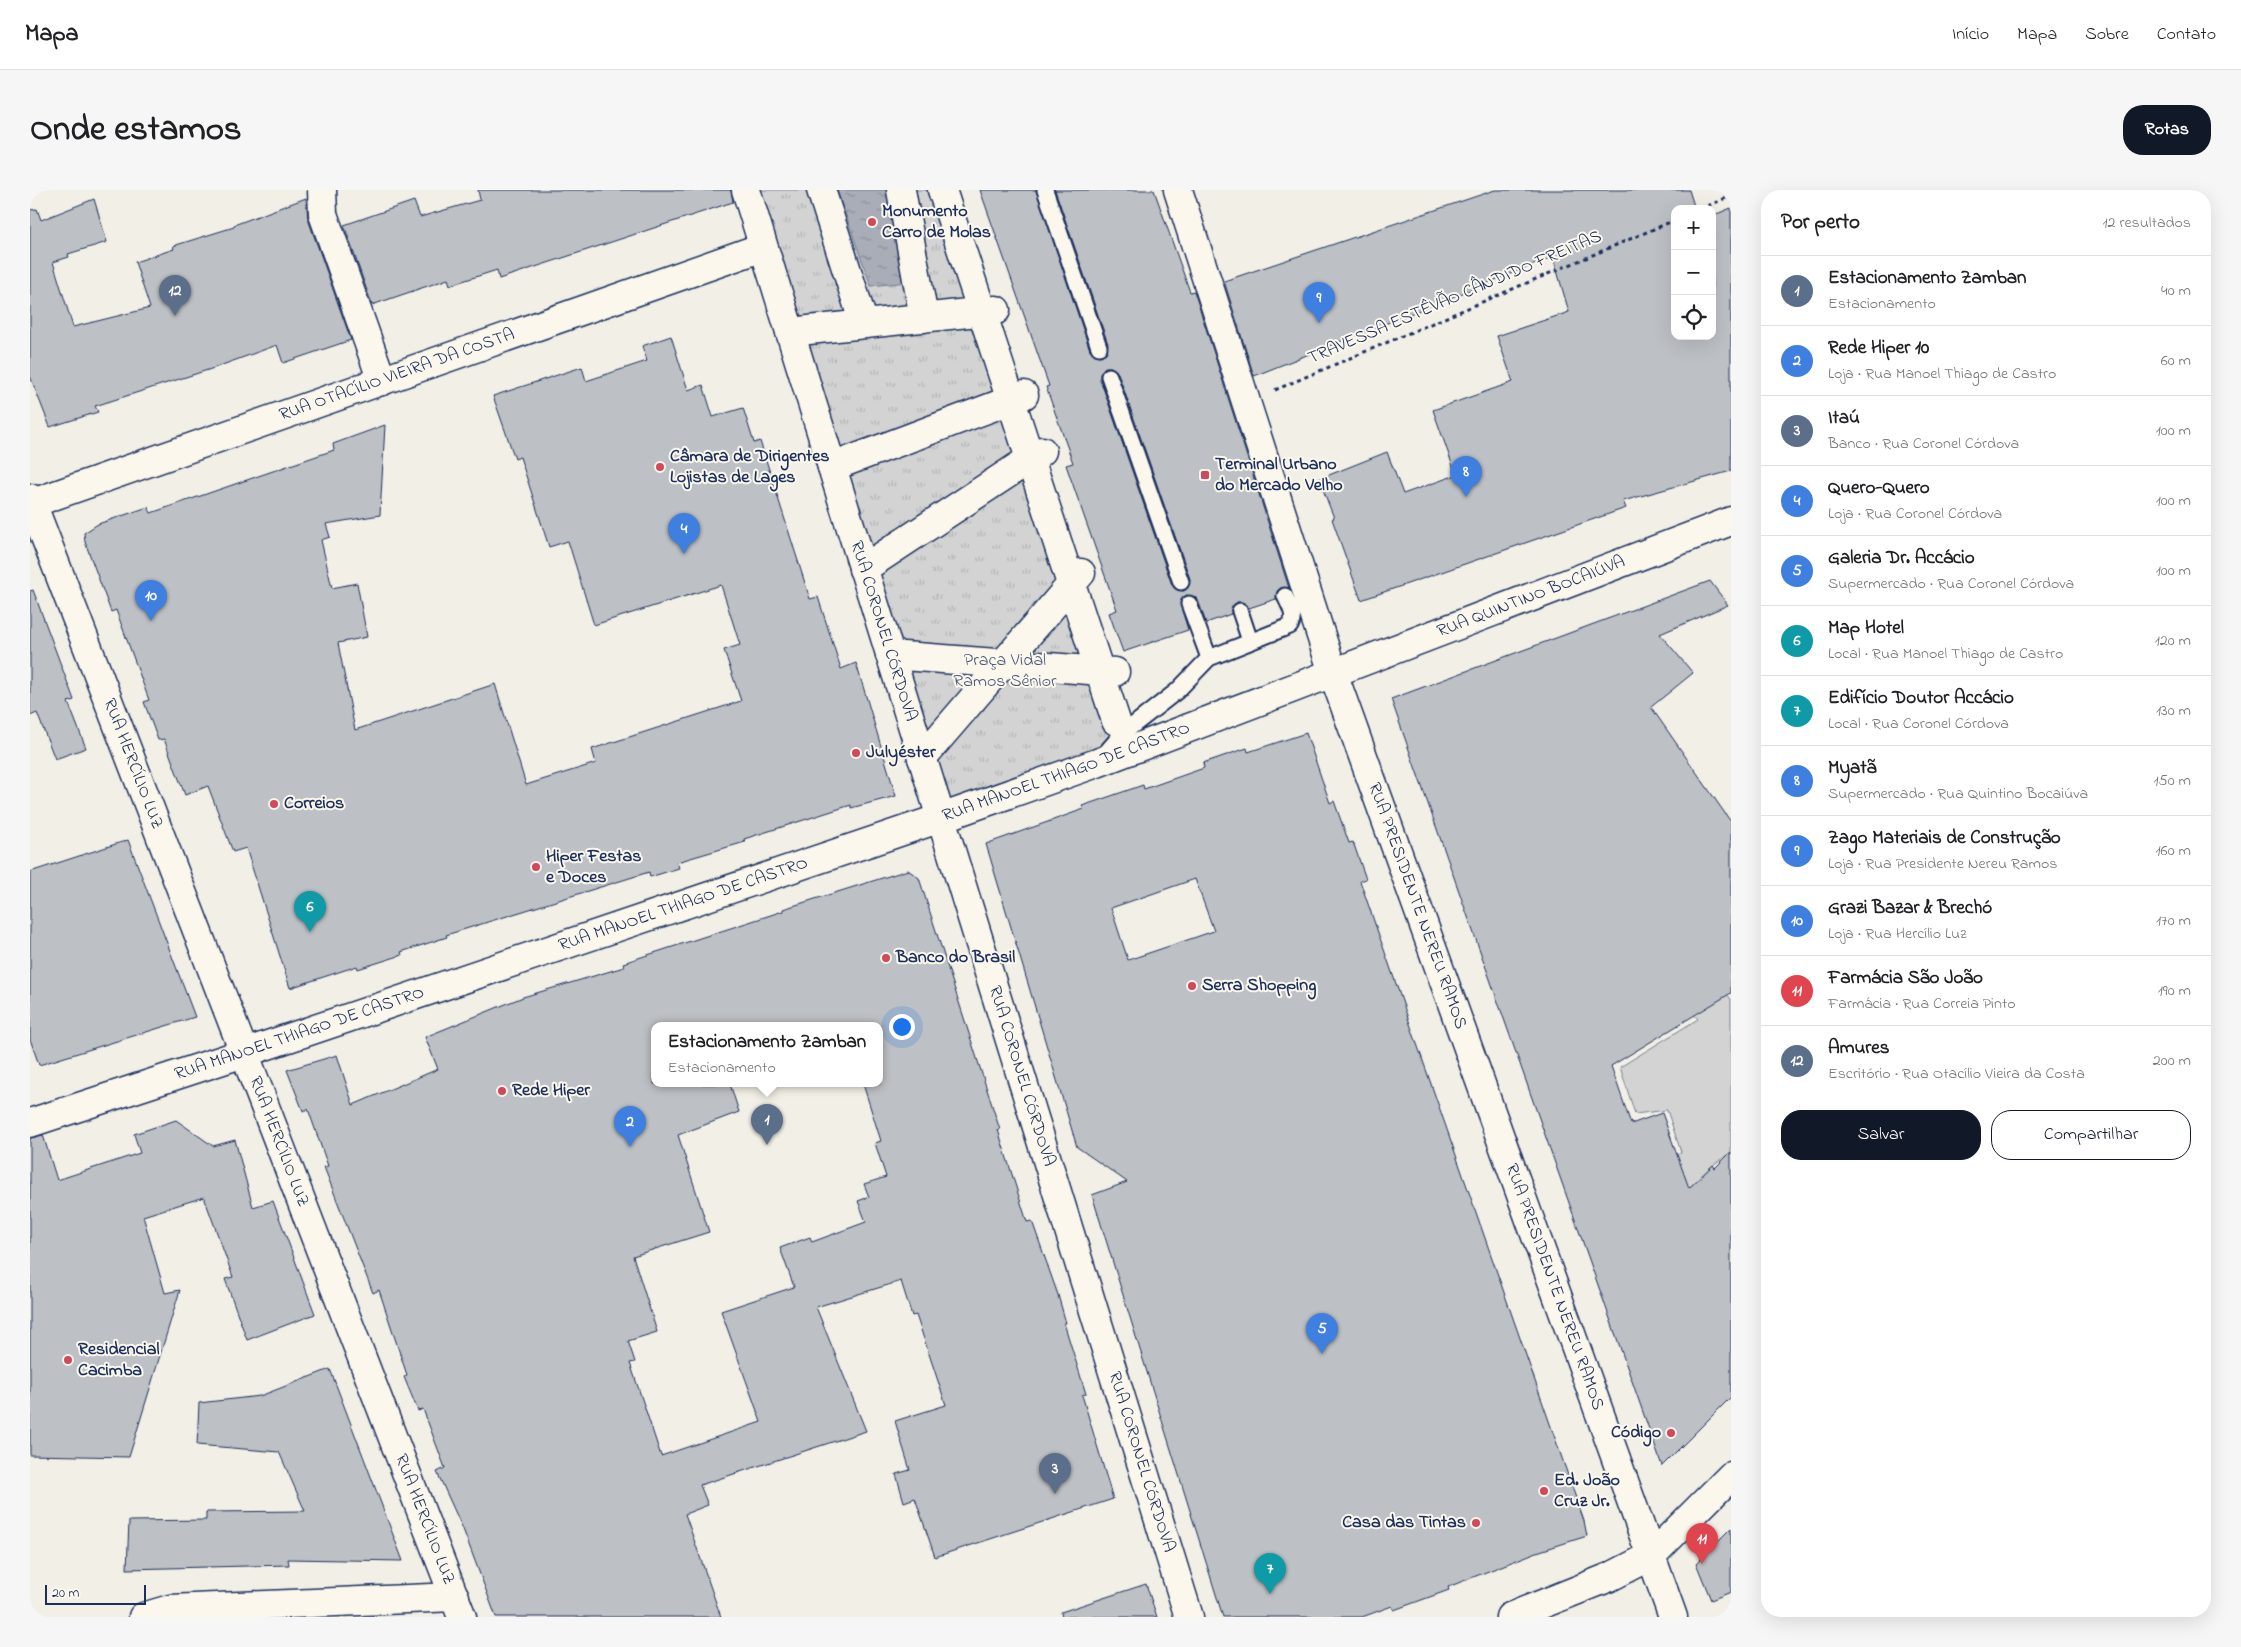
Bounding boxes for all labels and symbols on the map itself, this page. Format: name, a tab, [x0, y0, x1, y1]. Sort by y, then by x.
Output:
place label: Monumento Carro de Molas	[882, 199, 991, 246]
marker: Monumento Carro de Molas	[866, 216, 878, 228]
street label: TRAVESSA ESTÊVÃO CÂNDIDO FREITAS	[1304, 224, 1606, 372]
pin: 12	[159, 275, 191, 316]
pin: 9	[1303, 282, 1335, 323]
street label: RUA OTACÍLIO VIEIRA DA COSTA	[276, 322, 518, 429]
place label: Câmara de Dirigentes Lojistas de Lages	[670, 444, 829, 492]
place label: Terminal Urbano do Mercado Velho	[1215, 452, 1343, 499]
pin: 8	[1450, 456, 1482, 497]
marker: Câmara de Dirigentes Lojistas de Lages	[654, 461, 666, 473]
marker: Terminal Urbano do Mercado Velho	[1199, 469, 1211, 481]
pin: 4	[668, 513, 700, 554]
street label: RUA CORONEL CÓRDOVA	[843, 538, 923, 725]
street label: RUA QUINTINO BOCAIÚVA	[1433, 550, 1629, 645]
pin: 10	[135, 580, 167, 621]
park label: Praça Vidal Ramos Sênior	[953, 648, 1057, 695]
street label: RUA HERCÍLIO LUZ	[96, 695, 170, 833]
street label: RUA MANOEL THIAGO DE CASTRO	[939, 716, 1194, 829]
place label: Julyéster	[866, 740, 936, 767]
marker: Julyéster	[850, 747, 862, 759]
street label: RUA PRESIDENTE NEREU RAMOS	[1361, 779, 1473, 1033]
place label: Correios	[284, 791, 344, 817]
marker: Correios	[268, 798, 280, 810]
place label: Hiper Festas e Doces	[546, 844, 641, 891]
street label: RUA MANOEL THIAGO DE CASTRO	[555, 851, 812, 959]
marker: Hiper Festas e Doces	[530, 861, 542, 873]
pin: 6	[294, 891, 326, 932]
place label: Banco do Brasil	[895, 945, 1015, 971]
marker: Banco do Brasil	[880, 952, 892, 964]
place label: Serra Shopping	[1202, 973, 1316, 1000]
street label: RUA MANOEL THIAGO DE CASTRO	[171, 980, 428, 1088]
marker: Serra Shopping	[1186, 980, 1198, 992]
street label: RUA CORONEL CÓRDOVA	[981, 983, 1061, 1170]
your location	[889, 1014, 915, 1040]
street label: RUA HERCÍLIO LUZ	[242, 1073, 316, 1211]
place label: Rede Hiper	[512, 1078, 590, 1104]
marker: Rede Hiper	[496, 1085, 508, 1097]
pin: 1	[751, 1104, 783, 1145]
pin: 2	[614, 1106, 646, 1147]
street label: RUA PRESIDENTE NEREU RAMOS	[1498, 1160, 1611, 1414]
pin: 5	[1306, 1313, 1338, 1354]
place label: Residencial Cacimba	[78, 1337, 159, 1384]
marker: Residencial Cacimba	[62, 1354, 74, 1366]
street label: RUA CORONEL CÓRDOVA	[1101, 1369, 1181, 1556]
place label: Código	[1611, 1420, 1661, 1447]
marker: Código	[1665, 1427, 1677, 1439]
street label: RUA HERCÍLIO LUZ	[387, 1450, 461, 1589]
pin: 3	[1039, 1453, 1071, 1494]
place label: Ed. João Cruz Jr.	[1554, 1468, 1620, 1515]
marker: Ed. João Cruz Jr.	[1538, 1485, 1550, 1497]
place label: Casa das Tintas	[1342, 1510, 1466, 1536]
marker: Casa das Tintas	[1470, 1517, 1482, 1529]
pin: 11	[1686, 1523, 1718, 1564]
pin: 7	[1254, 1553, 1286, 1594]
scale bar	[45, 1582, 146, 1605]

